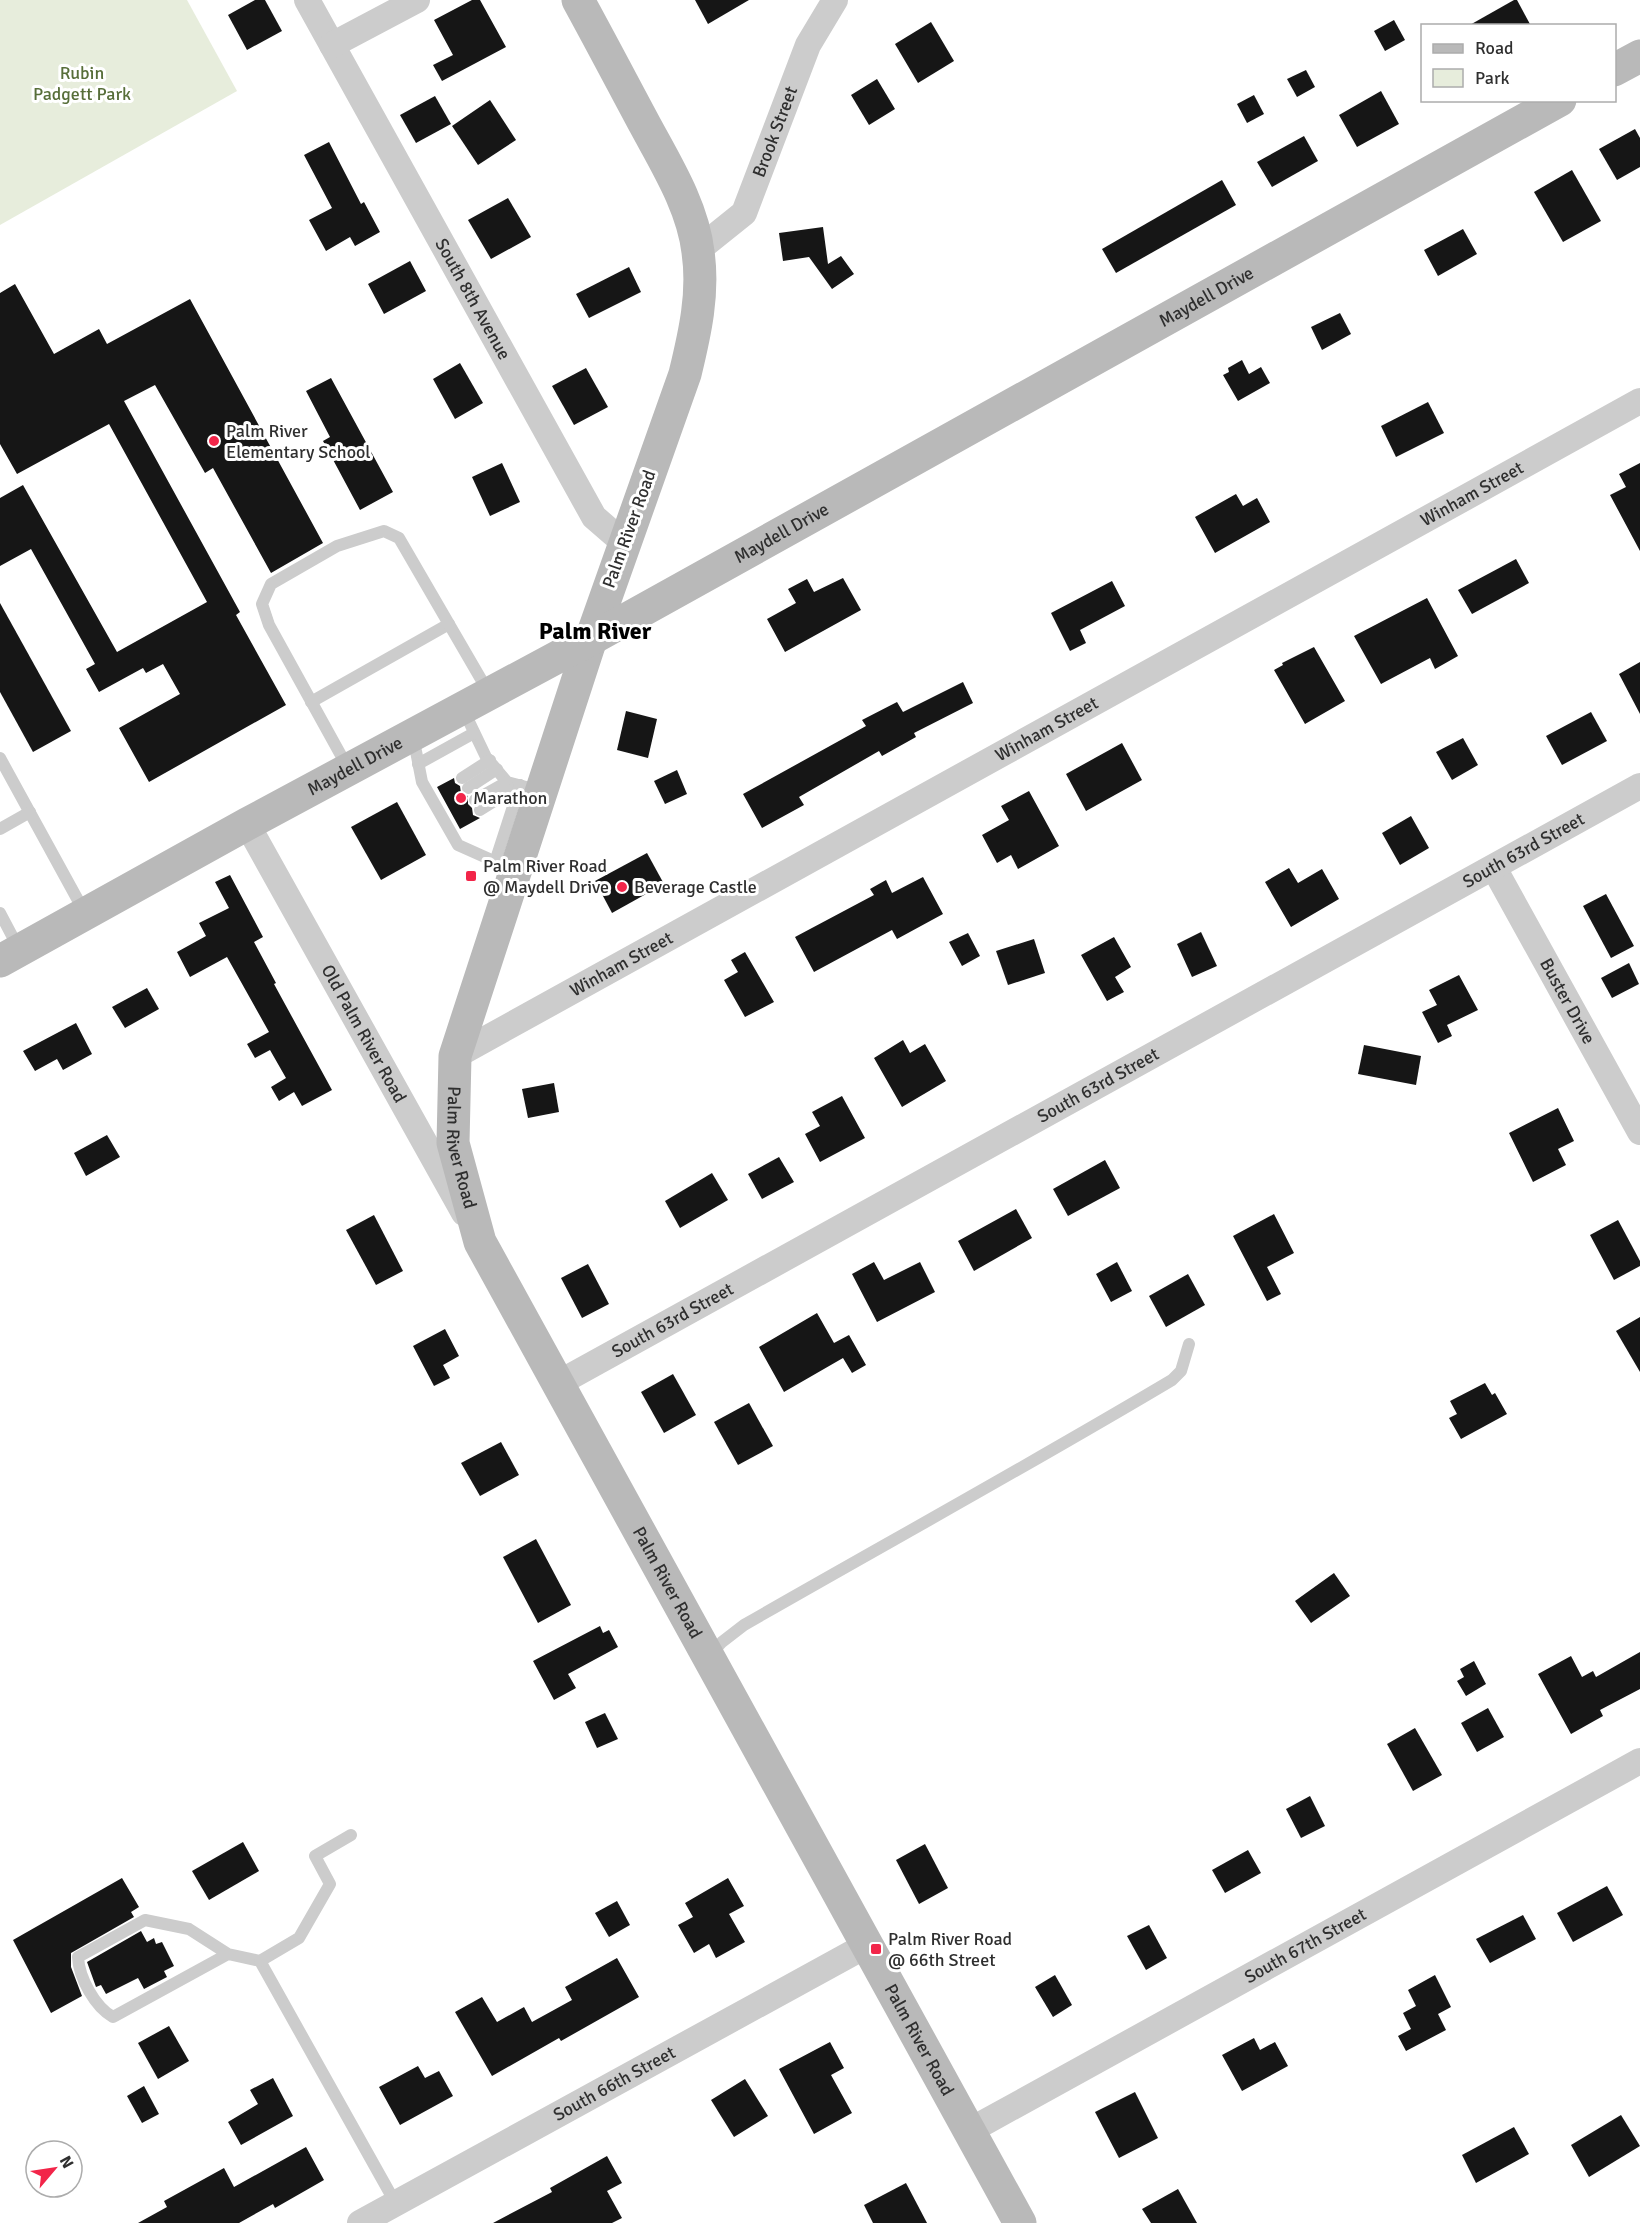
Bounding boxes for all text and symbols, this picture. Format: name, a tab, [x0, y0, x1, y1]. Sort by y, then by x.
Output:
legend	[1421, 24, 1616, 102]
text: Road	[1475, 37, 1514, 59]
park label: Rubin Padgett Park	[33, 62, 131, 105]
text: Park	[1475, 67, 1510, 89]
street label: Brook Street	[748, 83, 802, 180]
street label: South 8th Avenue	[430, 234, 515, 364]
street label: Maydell Drive	[1155, 262, 1257, 332]
place label: Palm River Elementary School	[226, 420, 371, 463]
marker: Palm River Elementary School	[207, 434, 221, 448]
street label: Winham Street	[1417, 457, 1527, 531]
street label: Palm River Road	[597, 467, 661, 591]
street label: Maydell Drive	[730, 498, 833, 568]
district label: Palm River	[539, 616, 652, 646]
street label: Winham Street	[991, 692, 1102, 766]
street label: Maydell Drive	[304, 731, 406, 800]
place label: Marathon	[473, 787, 547, 809]
marker: Marathon	[454, 791, 468, 805]
street label: South 63rd Street	[1459, 808, 1588, 893]
place label: Palm River Road @ Maydell Drive	[483, 855, 609, 898]
marker: Palm River Road @ Maydell Drive	[464, 869, 478, 883]
place label: Beverage Castle	[634, 876, 757, 898]
marker: Beverage Castle	[615, 880, 629, 894]
street label: Winham Street	[566, 927, 677, 1001]
street label: Buster Drive	[1535, 954, 1600, 1048]
street label: Old Palm River Road	[317, 961, 411, 1107]
street label: South 63rd Street	[1033, 1043, 1163, 1128]
street label: Palm River Road	[442, 1086, 481, 1211]
street label: South 63rd Street	[608, 1278, 737, 1363]
street label: Palm River Road	[628, 1523, 707, 1642]
street label: South 67th Street	[1240, 1903, 1370, 1988]
place label: Palm River Road @ 66th Street	[888, 1928, 1012, 1971]
marker: Palm River Road @ 66th Street	[869, 1942, 883, 1956]
street label: Palm River Road	[880, 1980, 959, 2100]
street label: South 66th Street	[549, 2041, 679, 2126]
north arrow	[24, 2139, 84, 2199]
text: N	[55, 2152, 78, 2172]

